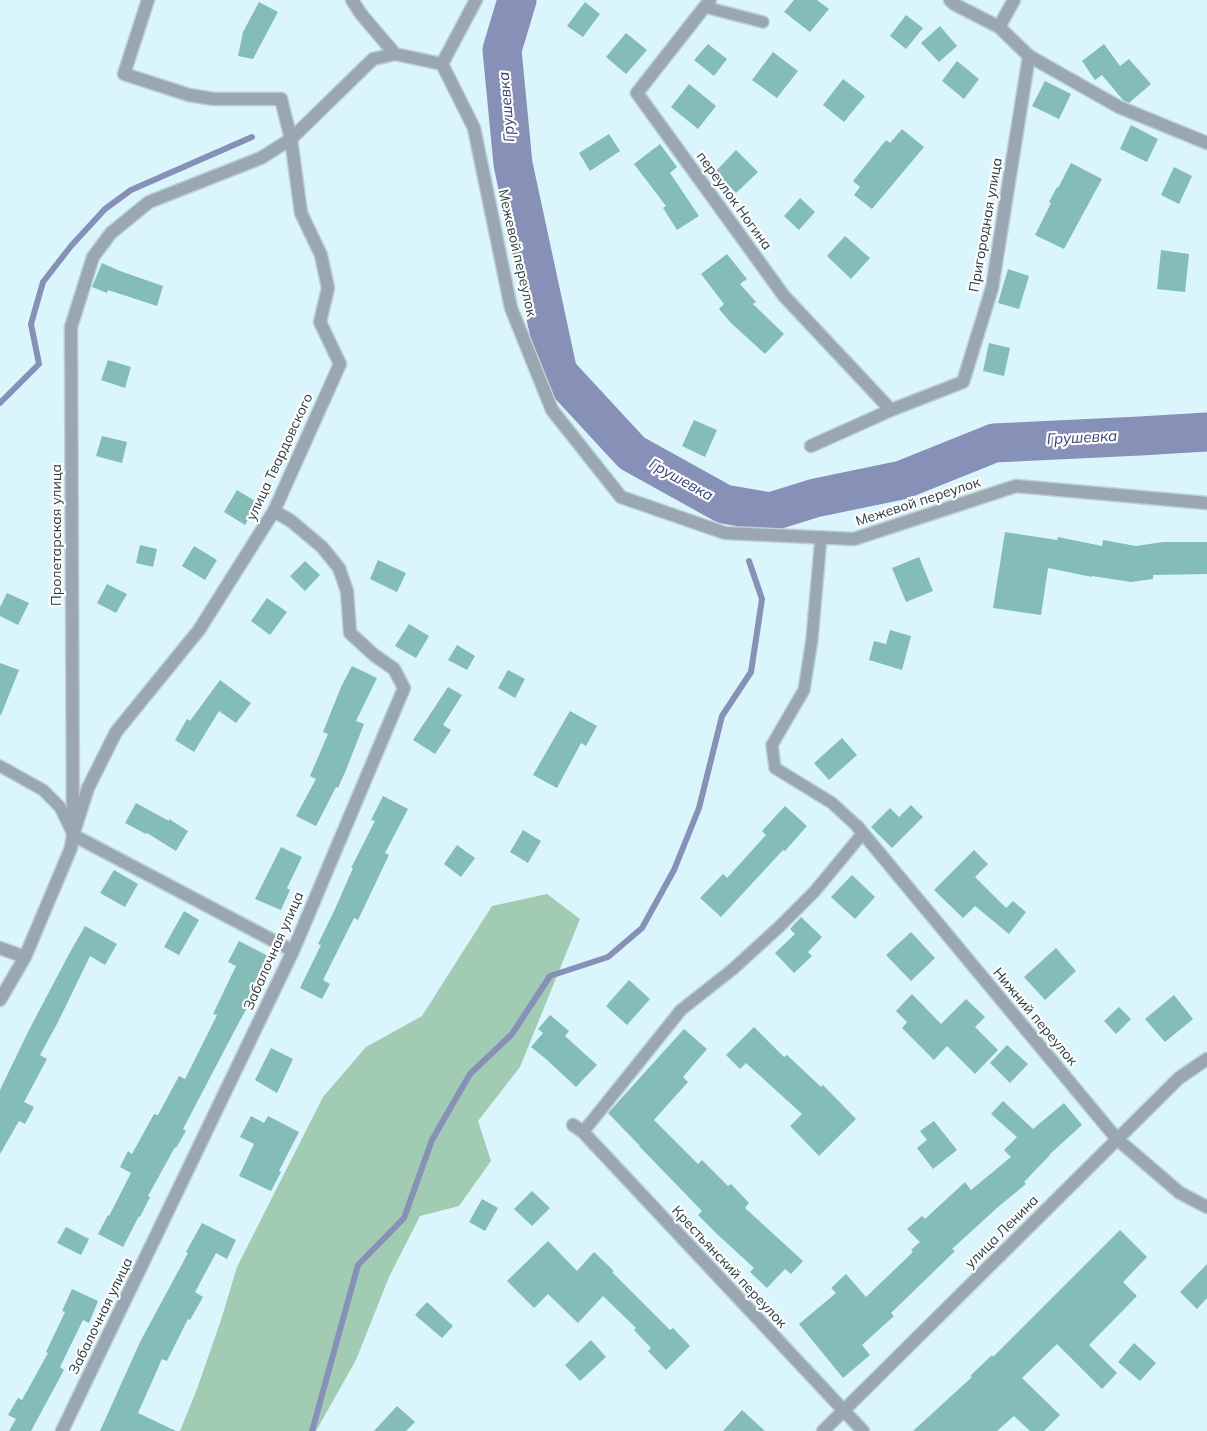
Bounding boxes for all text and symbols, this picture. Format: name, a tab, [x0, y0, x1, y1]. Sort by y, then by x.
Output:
water label: Грушевка	[495, 71, 519, 143]
street label: переулок Ногина	[693, 149, 775, 253]
street label: Пригородная улица	[966, 156, 1006, 294]
street label: Межевой переулок	[494, 188, 540, 318]
street label: улица Твардовского	[243, 391, 317, 523]
water label: Грушевка	[1046, 427, 1118, 449]
water label: Грушевка	[646, 455, 716, 505]
street label: Пролетарская улица	[49, 464, 65, 606]
street label: Межевой переулок	[854, 474, 982, 530]
street label: Забалочная улица	[240, 889, 308, 1013]
street label: Нижний переулок	[989, 965, 1081, 1069]
street label: улица Ленина	[962, 1192, 1042, 1272]
street label: Крестьянский переулок	[668, 1202, 790, 1332]
street label: Забалочная улица	[65, 1255, 137, 1377]

